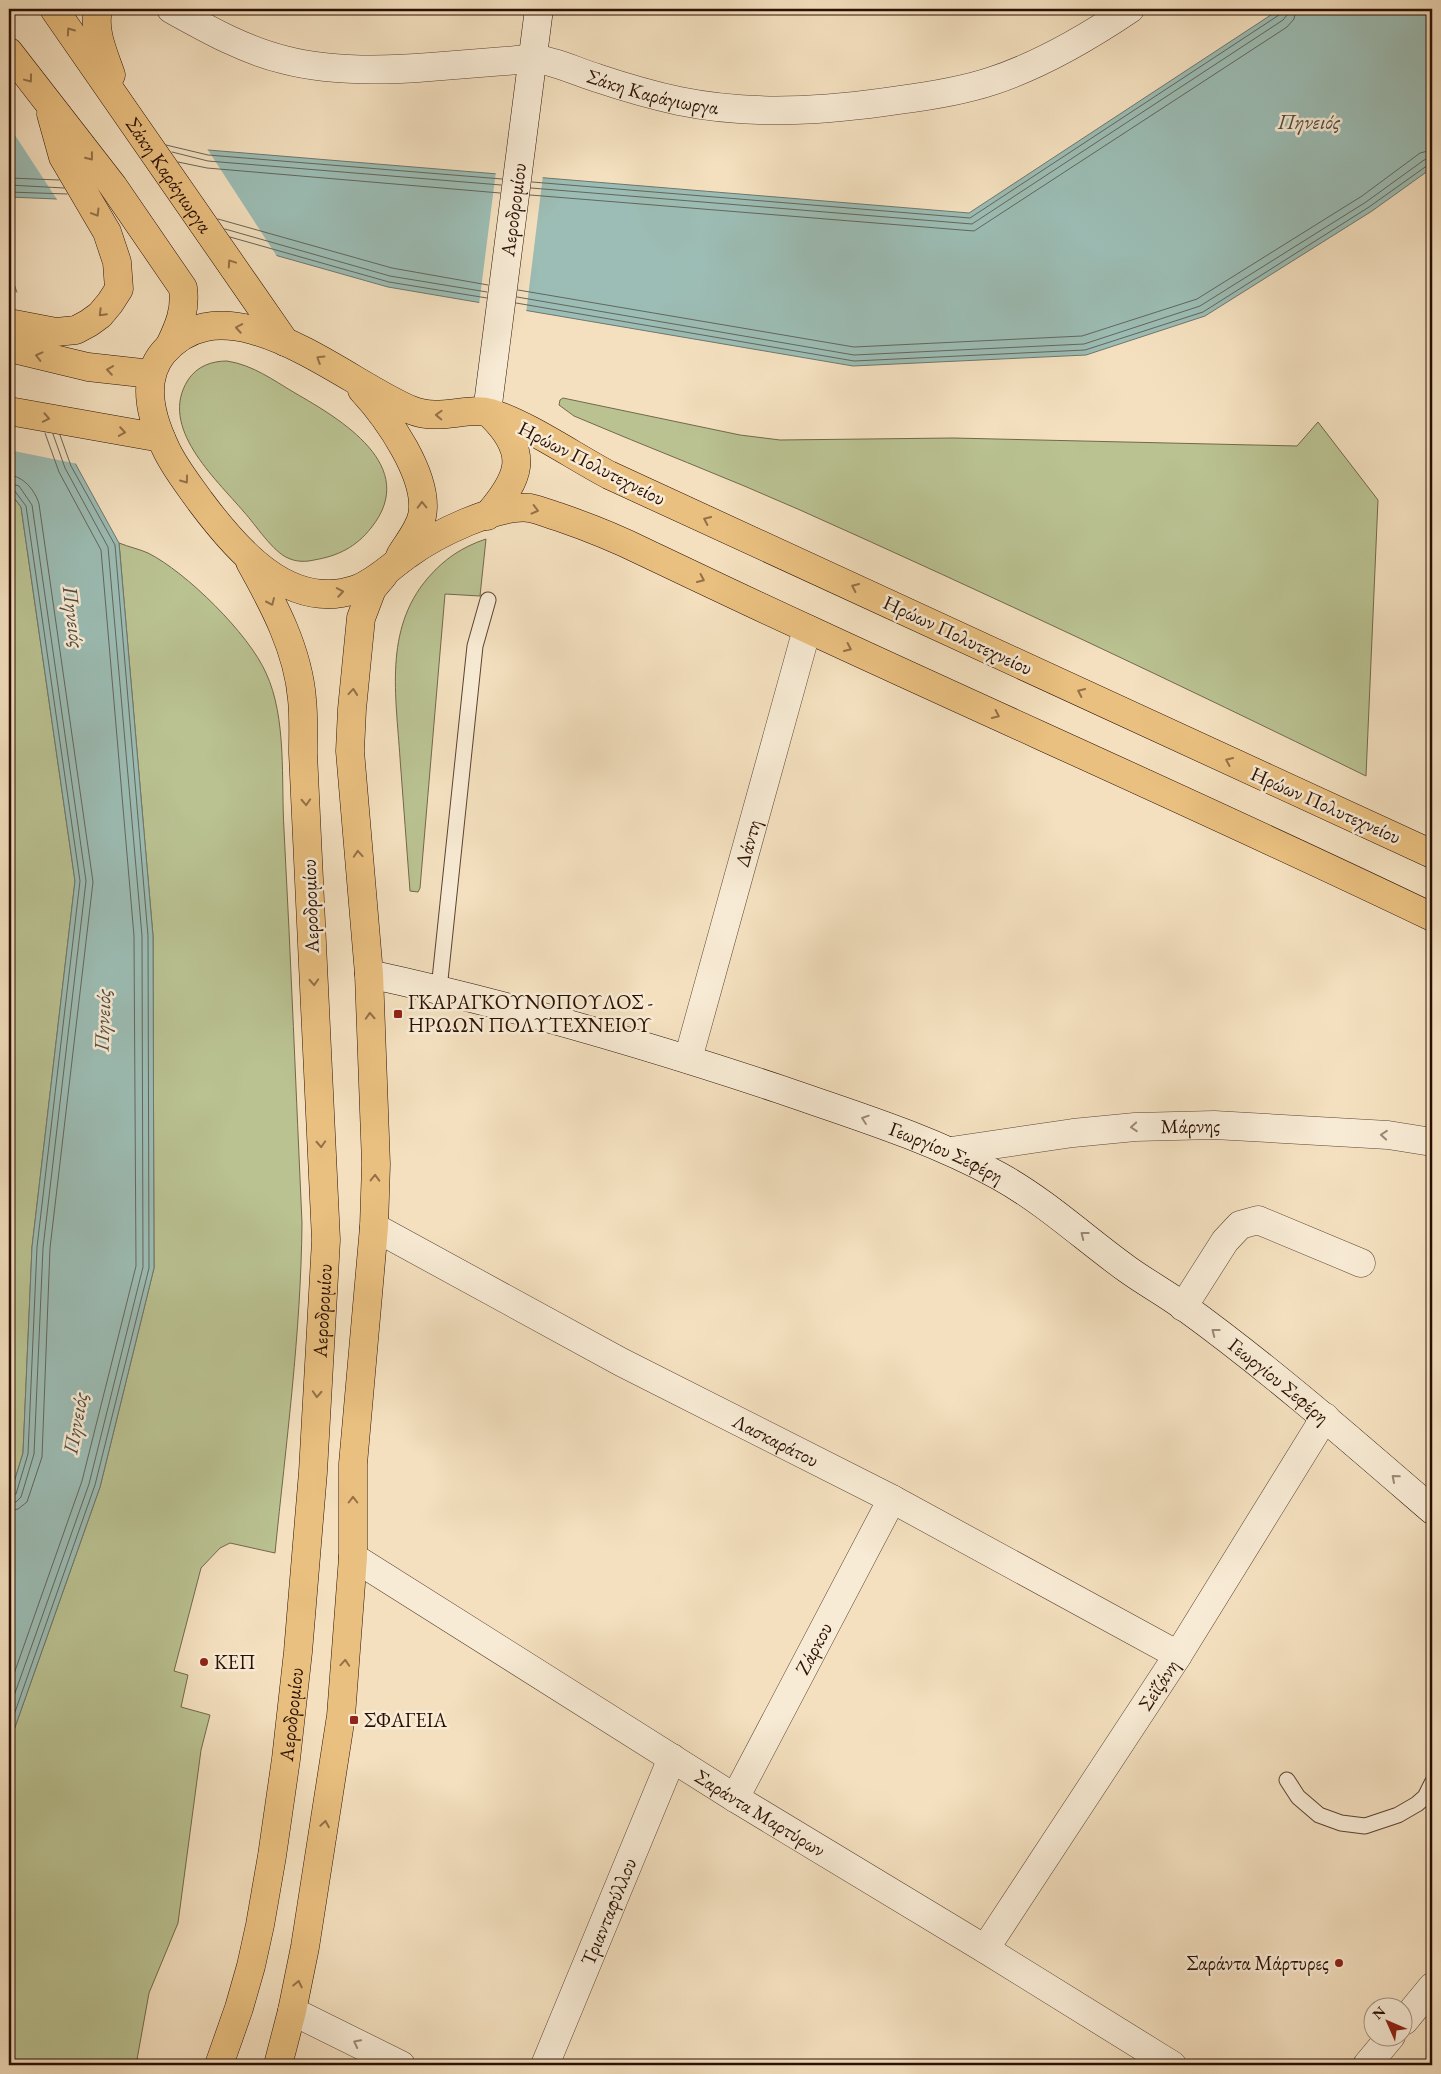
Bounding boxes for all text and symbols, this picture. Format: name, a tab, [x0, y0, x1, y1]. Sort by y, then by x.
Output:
one-way arrow	[67, 27, 76, 37]
street label: Σάκη Καράγιωργα	[584, 63, 721, 120]
one-way arrow	[23, 73, 32, 83]
water label: Πηνειός	[1277, 108, 1341, 135]
street label: Σάκη Καράγιωργα	[120, 112, 219, 239]
one-way arrow	[85, 152, 94, 161]
street label: Αεροδρομίου	[494, 161, 532, 259]
one-way arrow	[90, 208, 100, 217]
one-way arrow	[228, 259, 238, 268]
one-way arrow	[99, 307, 108, 316]
one-way arrow	[234, 323, 243, 333]
one-way arrow	[35, 351, 43, 361]
one-way arrow	[316, 355, 325, 365]
one-way arrow	[105, 365, 113, 376]
one-way arrow	[435, 410, 442, 420]
one-way arrow	[42, 412, 50, 423]
street label: Ηρώων Πολυτεχνείου	[514, 415, 670, 511]
one-way arrow	[118, 426, 127, 436]
one-way arrow	[179, 474, 188, 484]
one-way arrow	[417, 501, 427, 508]
one-way arrow	[530, 504, 539, 515]
one-way arrow	[703, 515, 712, 526]
one-way arrow	[696, 572, 705, 583]
water label: Πηνειός	[57, 583, 91, 650]
one-way arrow	[851, 583, 860, 594]
one-way arrow	[336, 588, 344, 598]
street label: Ηρώων Πολυτεχνείου	[879, 589, 1037, 681]
one-way arrow	[264, 597, 275, 606]
one-way arrow	[843, 641, 852, 652]
one-way arrow	[347, 687, 358, 695]
one-way arrow	[1077, 688, 1086, 699]
one-way arrow	[991, 709, 1000, 719]
one-way arrow	[1225, 756, 1234, 767]
street label: Ηρώων Πολυτεχνείου	[1247, 760, 1405, 850]
one-way arrow	[301, 798, 312, 806]
street label: Δάντη	[729, 816, 767, 870]
one-way arrow	[353, 849, 364, 857]
street label: Αεροδρομίου	[295, 859, 325, 954]
one-way arrow	[308, 978, 319, 986]
water label: Πηνειός	[87, 988, 117, 1053]
place label: ΓΚΑΡΑΓΚΟΥΝΟΠΟΥΛΟΣ - ΗΡΩΩΝ ΠΟΛΥΤΕΧΝΕΙΟΥ	[408, 989, 653, 1038]
marker: ΓΚΑΡΑΓΚΟΥΝΟΠΟΥΛΟΣ - ΗΡΩΩΝ ΠΟΛΥΤΕΧΝΕΙΟΥ	[392, 1008, 404, 1020]
one-way arrow	[365, 1011, 375, 1019]
street label: Μάρνης	[1160, 1112, 1221, 1139]
one-way arrow	[861, 1114, 870, 1124]
street label: Γεωργίου Σεφέρη	[886, 1115, 1008, 1189]
one-way arrow	[1130, 1122, 1138, 1133]
one-way arrow	[1380, 1129, 1388, 1140]
one-way arrow	[316, 1140, 327, 1148]
one-way arrow	[370, 1174, 380, 1182]
one-way arrow	[1081, 1232, 1090, 1241]
street label: Αεροδρομίου	[306, 1263, 338, 1359]
one-way arrow	[1212, 1329, 1221, 1337]
street label: Γεωργίου Σεφέρη	[1223, 1332, 1335, 1429]
water label: Πηνειός	[56, 1389, 94, 1457]
one-way arrow	[312, 1390, 323, 1398]
street label: Λασκαράτου	[727, 1407, 823, 1473]
one-way arrow	[1392, 1475, 1401, 1484]
one-way arrow	[348, 1496, 358, 1504]
street label: Ζάρκου	[789, 1618, 838, 1679]
place label: ΚΕΠ	[214, 1649, 255, 1675]
street label: Σεϊζάνη	[1132, 1654, 1185, 1716]
marker: ΚΕΠ	[198, 1656, 210, 1668]
one-way arrow	[339, 1658, 350, 1666]
street label: Αεροδρομίου	[273, 1666, 309, 1764]
place label: ΣΦΑΓΕΙΑ	[364, 1707, 447, 1733]
marker: ΣΦΑΓΕΙΑ	[348, 1714, 360, 1726]
street label: Σαράντα Μαρτύρων	[690, 1763, 830, 1863]
one-way arrow	[319, 1819, 329, 1828]
street label: Τριανταφύλλου	[575, 1854, 642, 1969]
place label: Σαράντα Μάρτυρες	[1186, 1950, 1329, 1976]
marker: Σαράντα Μάρτυρες	[1333, 1957, 1345, 1969]
one-way arrow	[292, 1980, 303, 1988]
north arrow	[1364, 1996, 1414, 2046]
text: N	[1368, 2002, 1390, 2023]
one-way arrow	[354, 2039, 363, 2049]

